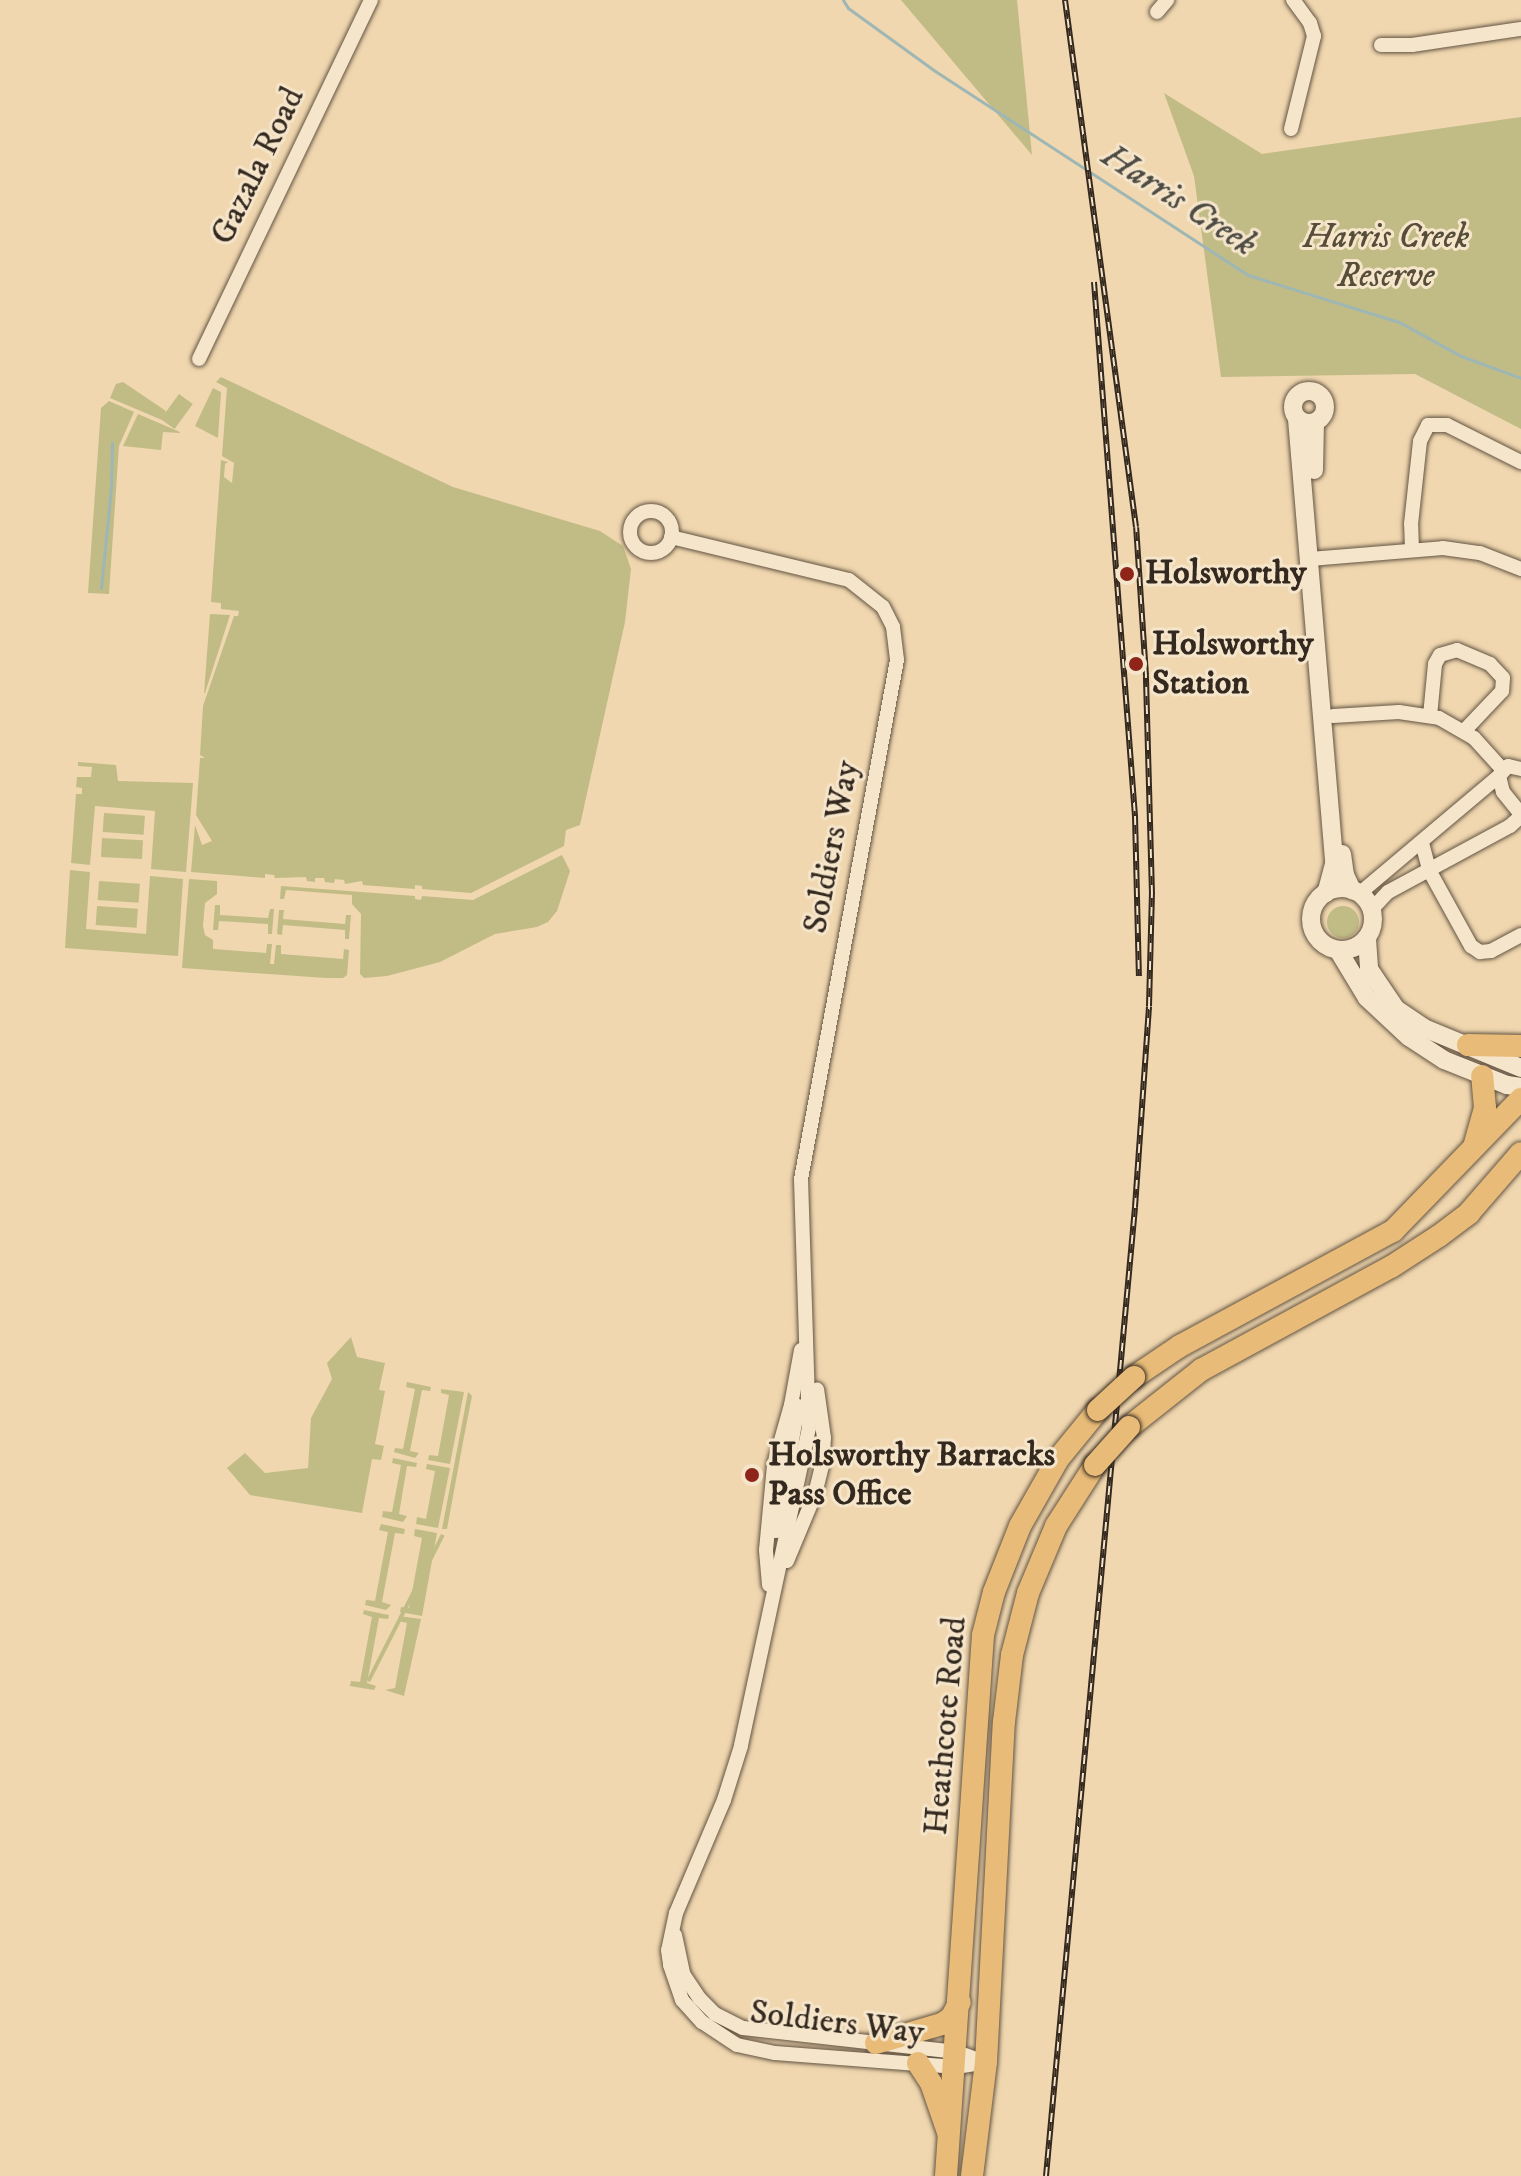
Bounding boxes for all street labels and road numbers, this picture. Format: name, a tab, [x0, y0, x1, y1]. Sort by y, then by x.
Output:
street label: Gazala Road	[202, 81, 314, 251]
street label: Soldiers Way	[795, 757, 869, 937]
street label: Heathcote Road	[916, 1615, 976, 1837]
street label: Soldiers Way	[748, 1992, 926, 2054]

